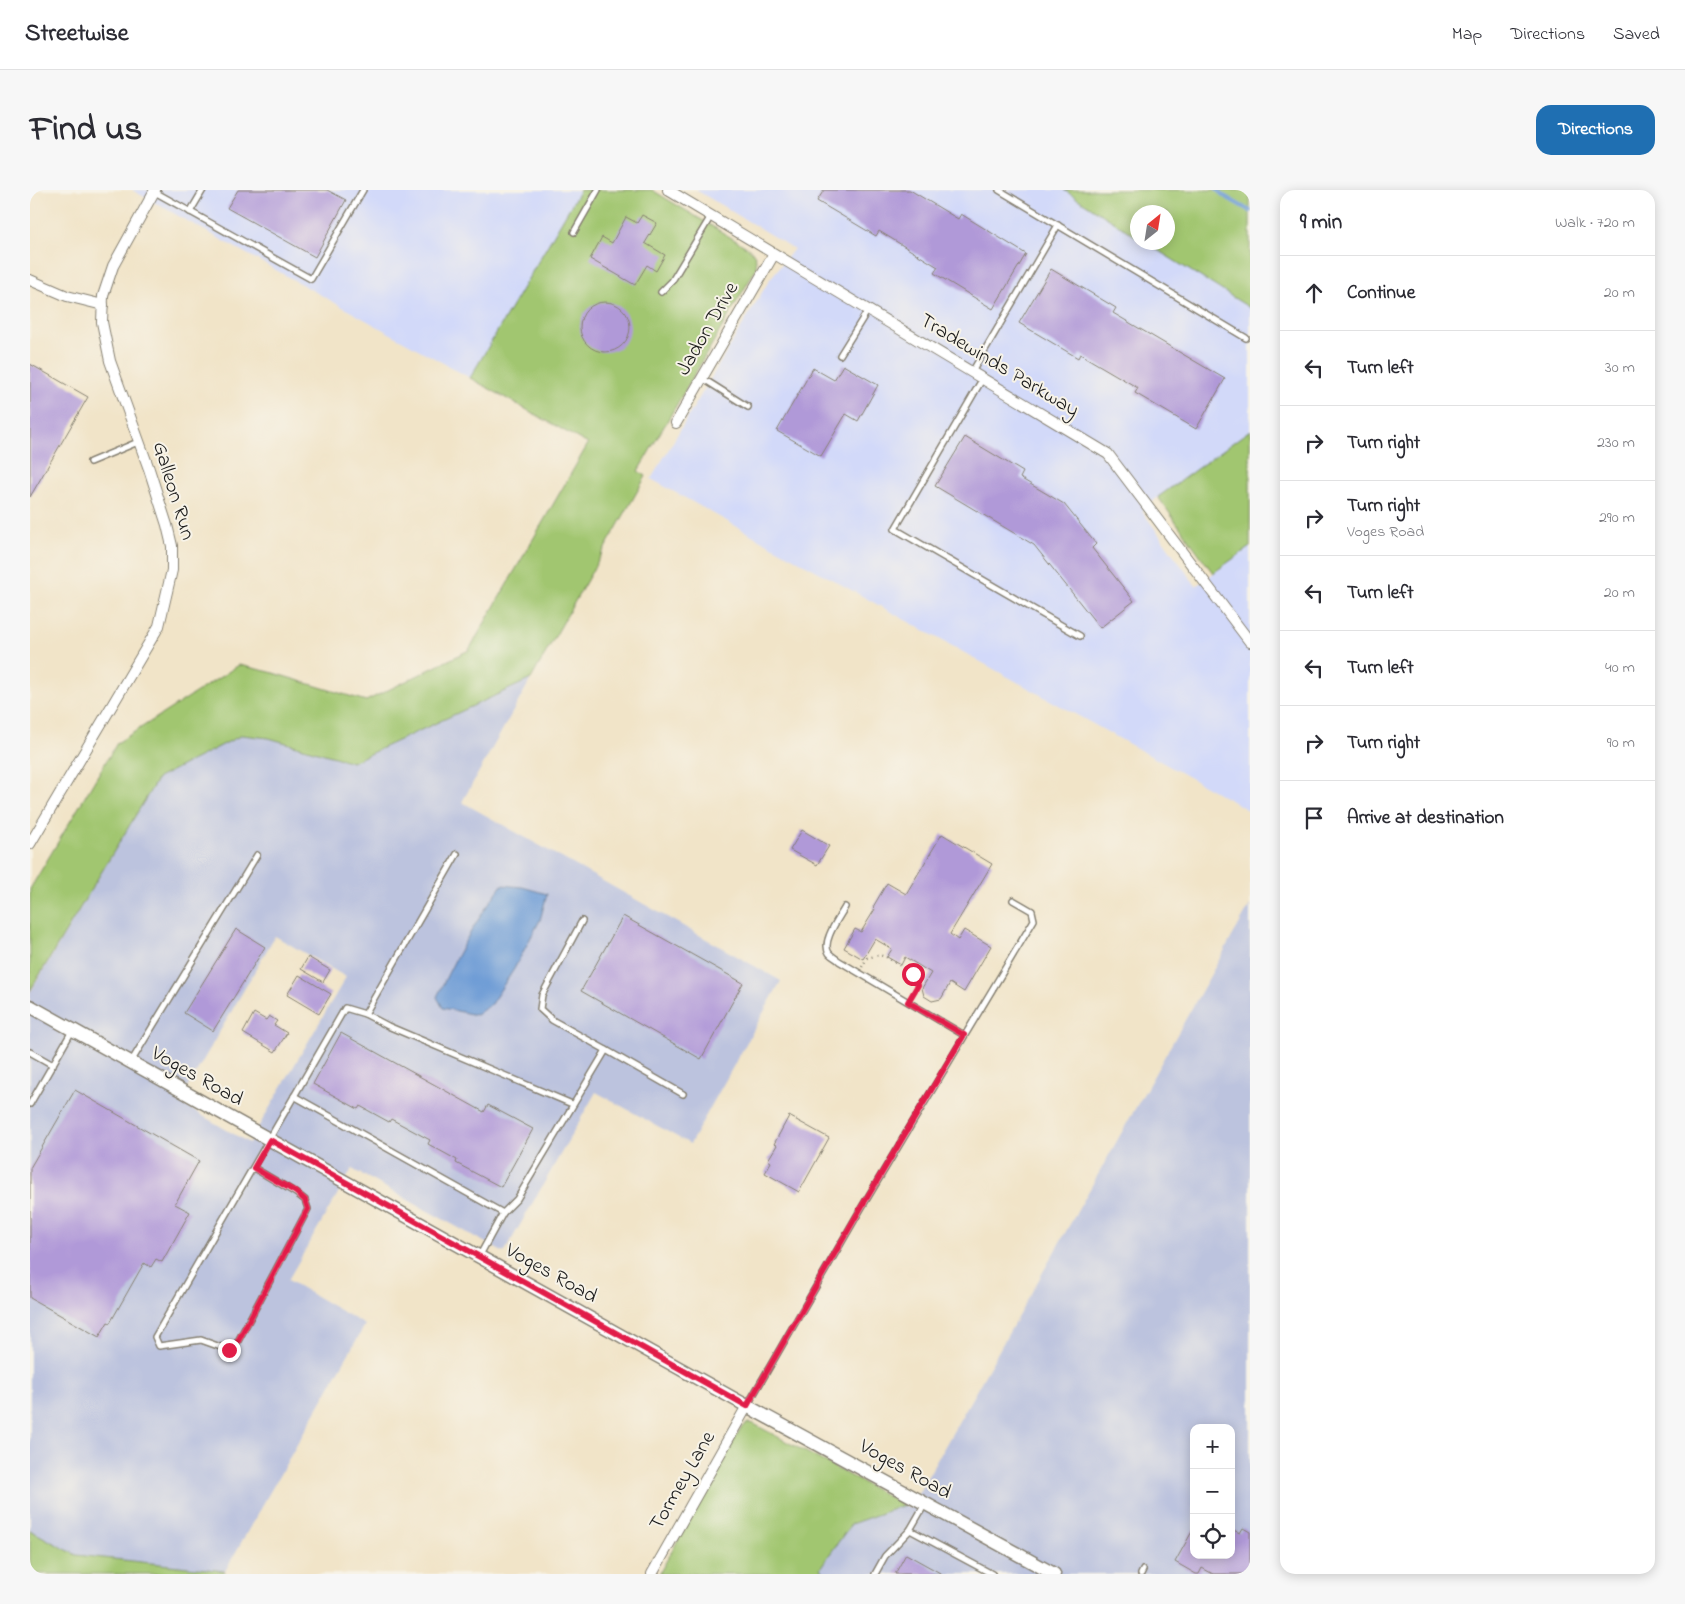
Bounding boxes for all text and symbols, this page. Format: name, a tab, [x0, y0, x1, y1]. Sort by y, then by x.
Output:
text: Streetwise	[25, 17, 129, 52]
text: Map	[1452, 22, 1482, 48]
text: Directions	[1510, 22, 1585, 48]
text: Saved	[1613, 22, 1660, 48]
text: Find us	[30, 105, 142, 156]
button: Directions	[1536, 105, 1655, 155]
north arrow	[1130, 205, 1175, 250]
text: 9 min	[1300, 208, 1342, 238]
text: Walk · 720 m	[1555, 211, 1635, 235]
street label: Jadon Drive	[669, 276, 747, 381]
icon: ahead	[1300, 279, 1328, 307]
text: Continue	[1347, 280, 1415, 307]
text: 20 m	[1604, 281, 1635, 305]
street label: Tradewinds Parkway	[912, 306, 1085, 427]
icon: left	[1300, 354, 1328, 382]
text: Turn left	[1347, 355, 1414, 382]
text: 30 m	[1605, 356, 1635, 380]
icon: right	[1300, 429, 1328, 457]
text: Turn right	[1347, 430, 1420, 457]
text: 230 m	[1597, 431, 1635, 455]
street label: Galleon Run	[144, 438, 202, 544]
text: Turn right	[1347, 493, 1420, 520]
icon: right	[1300, 504, 1328, 532]
text: 290 m	[1599, 506, 1635, 530]
text: Voges Road	[1347, 520, 1424, 544]
icon: left	[1300, 579, 1328, 607]
text: Turn left	[1347, 580, 1414, 607]
text: 20 m	[1604, 581, 1635, 605]
icon: left	[1300, 654, 1328, 682]
text: Turn left	[1347, 655, 1414, 682]
text: 40 m	[1605, 656, 1635, 680]
icon: right	[1300, 729, 1328, 757]
text: Turn right	[1347, 730, 1420, 757]
text: 90 m	[1607, 731, 1635, 755]
icon: arrive	[1300, 804, 1328, 832]
text: Arrive at destination	[1347, 805, 1504, 832]
route start	[902, 963, 925, 986]
street label: Voges Road	[144, 1039, 249, 1117]
street label: Voges Road	[498, 1236, 603, 1314]
route end	[218, 1339, 241, 1362]
map controls	[1190, 1424, 1235, 1559]
button: +	[1190, 1424, 1235, 1469]
street label: Tormey Lane	[642, 1425, 726, 1537]
street label: Voges Road	[852, 1432, 957, 1510]
button: −	[1190, 1469, 1235, 1514]
button: locate	[1190, 1514, 1235, 1559]

